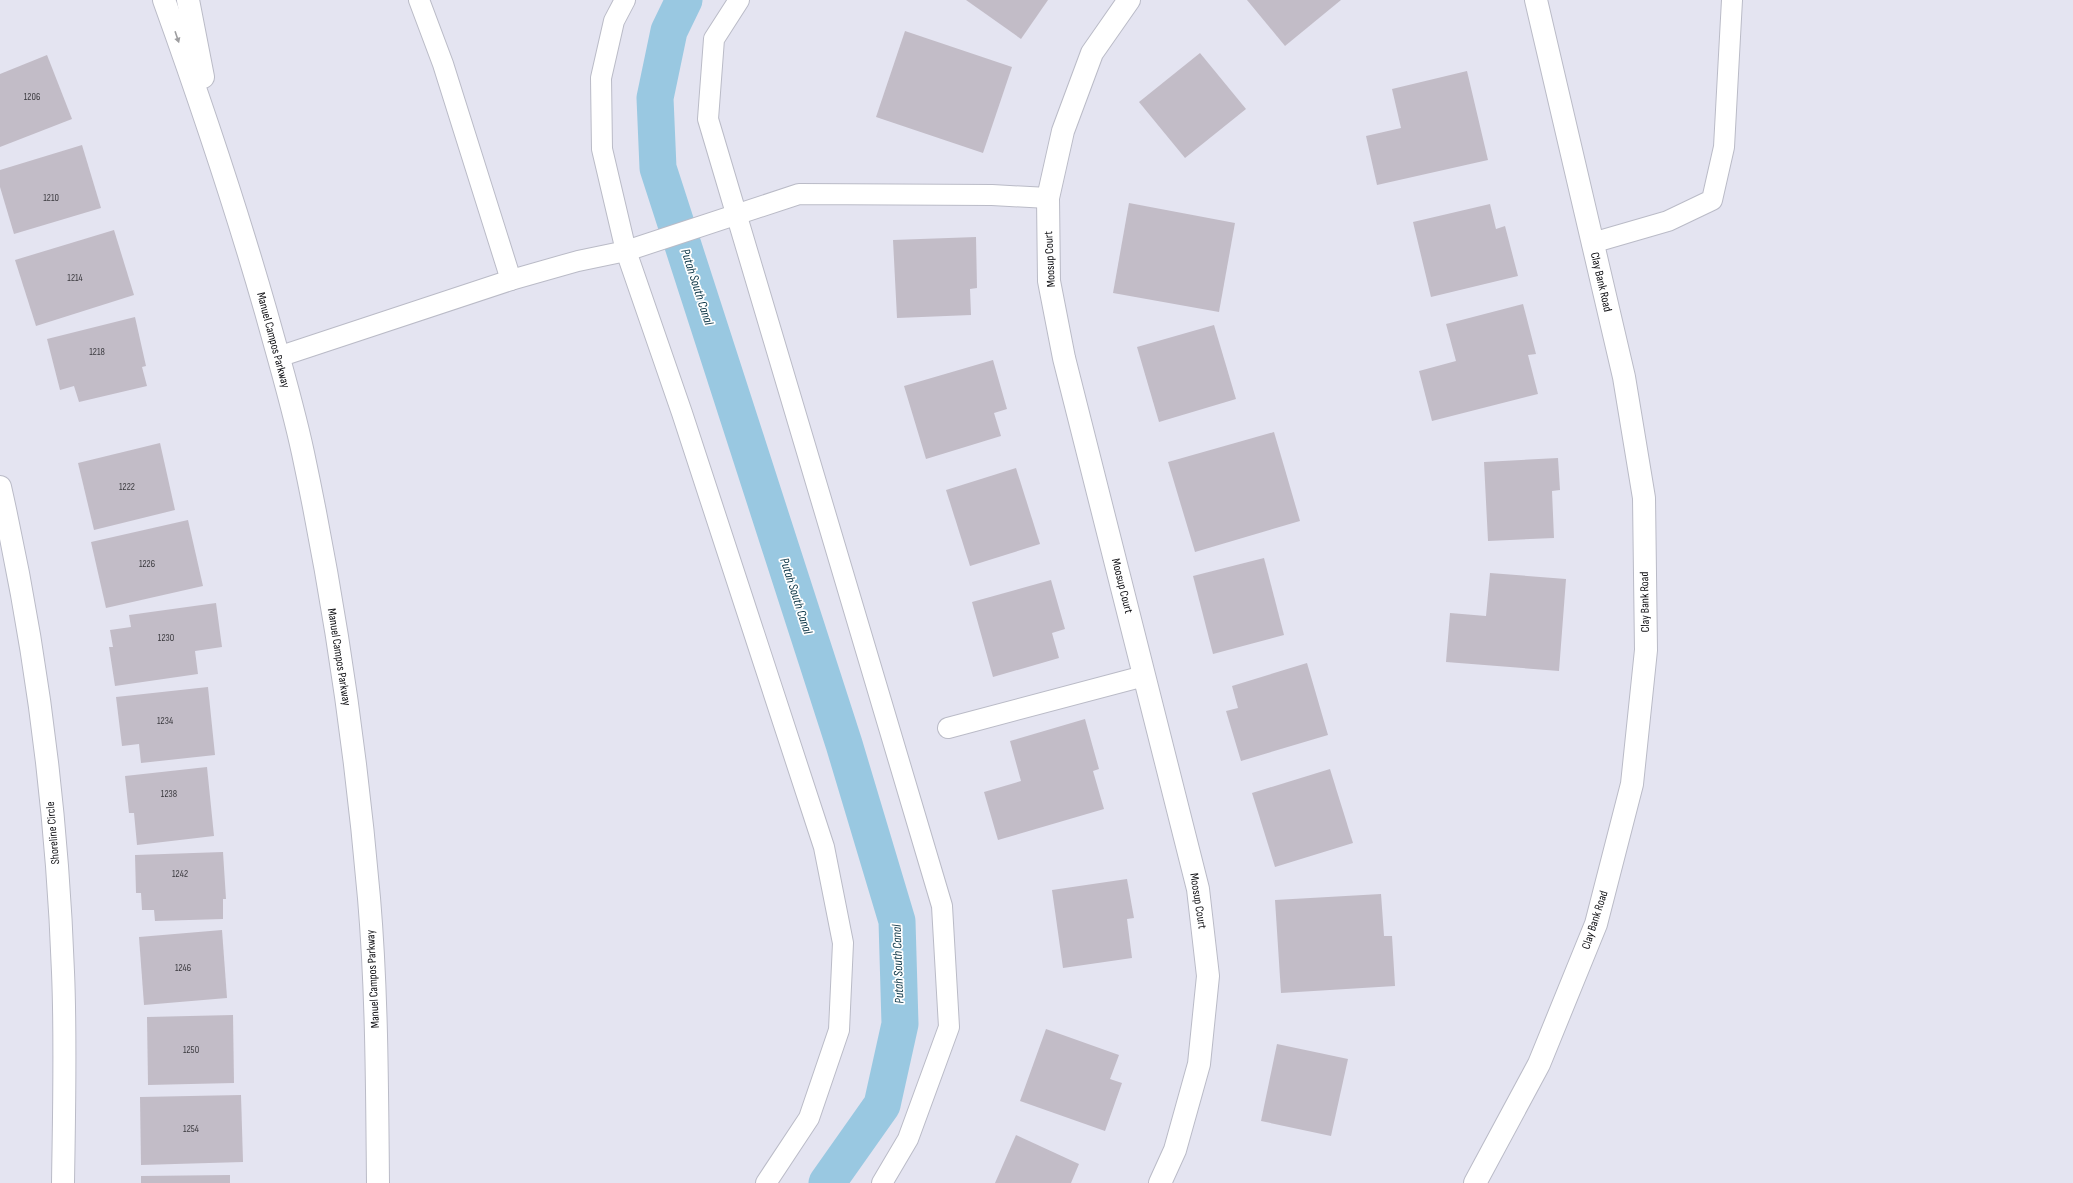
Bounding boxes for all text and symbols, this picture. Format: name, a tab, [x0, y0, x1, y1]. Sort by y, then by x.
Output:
one-way arrow	[174, 31, 180, 43]
house number: 1206	[24, 91, 40, 103]
house number: 1210	[43, 192, 59, 204]
street label: Moosup Court	[1041, 230, 1059, 287]
water label: Putah South Canal	[677, 247, 717, 328]
street label: Clay Bank Road	[1587, 251, 1615, 313]
house number: 1214	[67, 272, 83, 284]
street label: Manuel Campos Parkway	[253, 291, 293, 390]
house number: 1218	[89, 346, 105, 358]
house number: 1222	[119, 481, 135, 493]
water label: Putah South Canal	[776, 556, 816, 637]
street label: Moosup Court	[1108, 557, 1136, 615]
house number: 1226	[139, 558, 155, 570]
street label: Clay Bank Road	[1637, 571, 1653, 633]
street label: Manuel Campos Parkway	[324, 607, 354, 707]
house number: 1230	[158, 632, 174, 644]
house number: 1234	[157, 715, 173, 727]
house number: 1238	[161, 788, 177, 800]
street label: Shoreline Circle	[43, 801, 63, 865]
house number: 1242	[172, 868, 188, 880]
street label: Moosup Court	[1186, 872, 1210, 930]
street label: Clay Bank Road	[1578, 889, 1612, 951]
water label: Putah South Canal	[889, 924, 907, 1004]
street label: Manuel Campos Parkway	[363, 929, 383, 1028]
house number: 1246	[175, 962, 191, 974]
house number: 1250	[183, 1044, 199, 1056]
house number: 1254	[183, 1123, 199, 1135]

